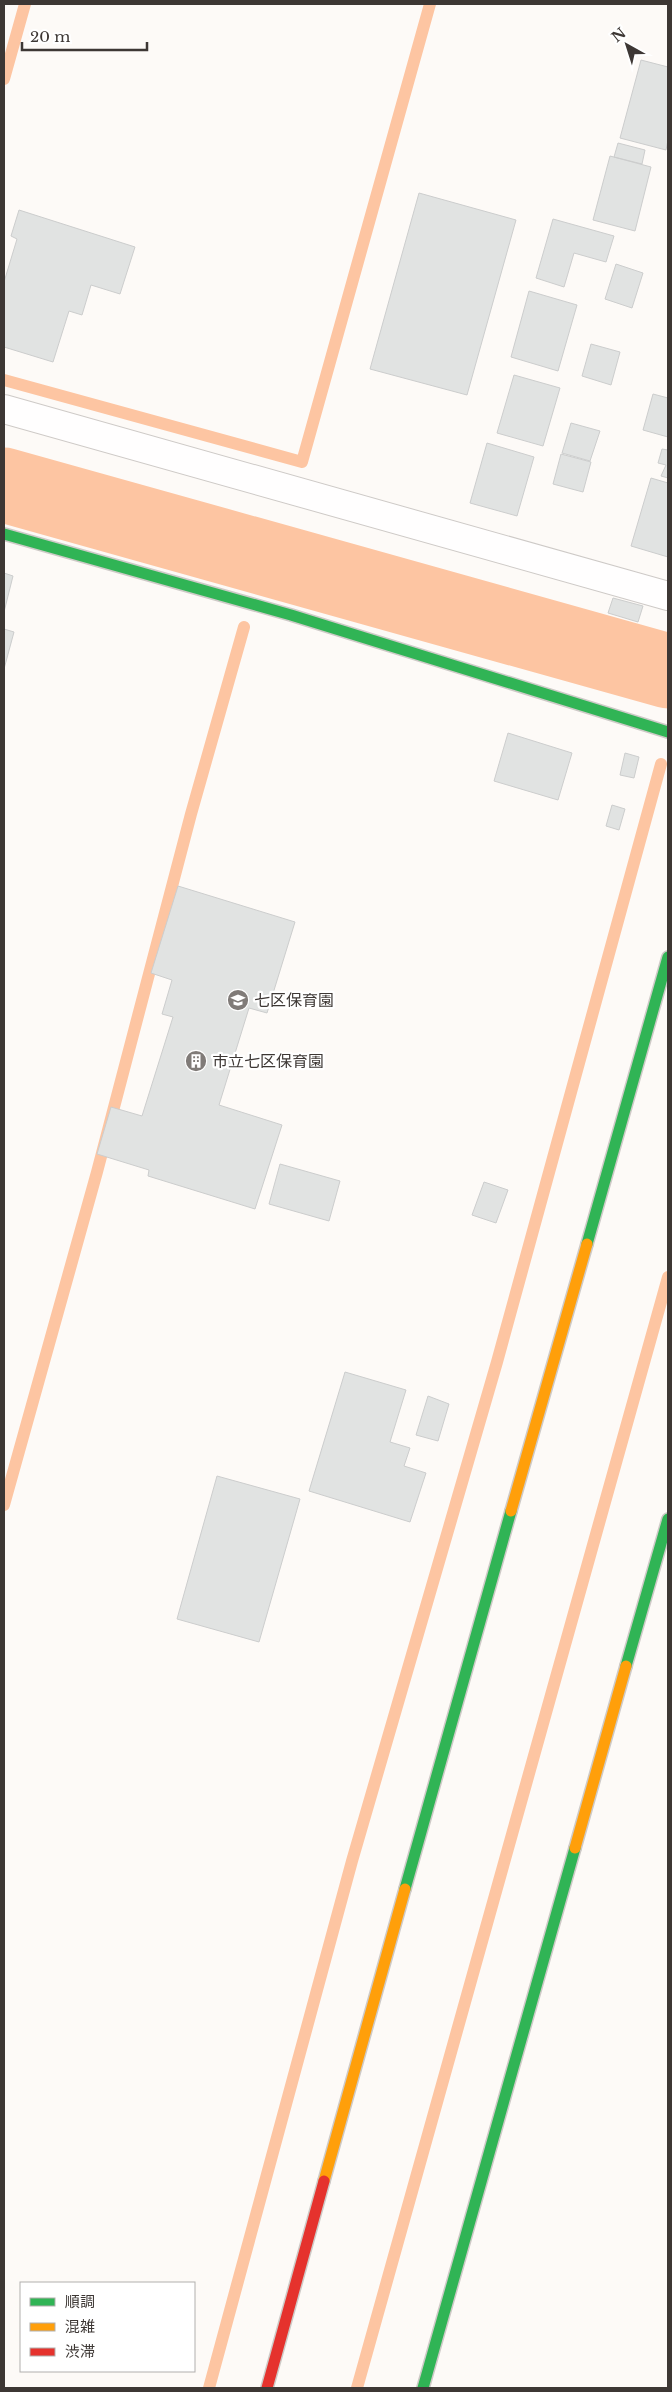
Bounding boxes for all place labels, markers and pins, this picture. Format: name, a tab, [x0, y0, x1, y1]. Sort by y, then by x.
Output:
school or university icon: 七区保育園	[226, 988, 250, 1012]
place label: 七区保育園	[254, 990, 334, 1010]
building icon: 市立七区保育園	[184, 1049, 208, 1073]
place label: 市立七区保育園	[212, 1051, 324, 1071]

